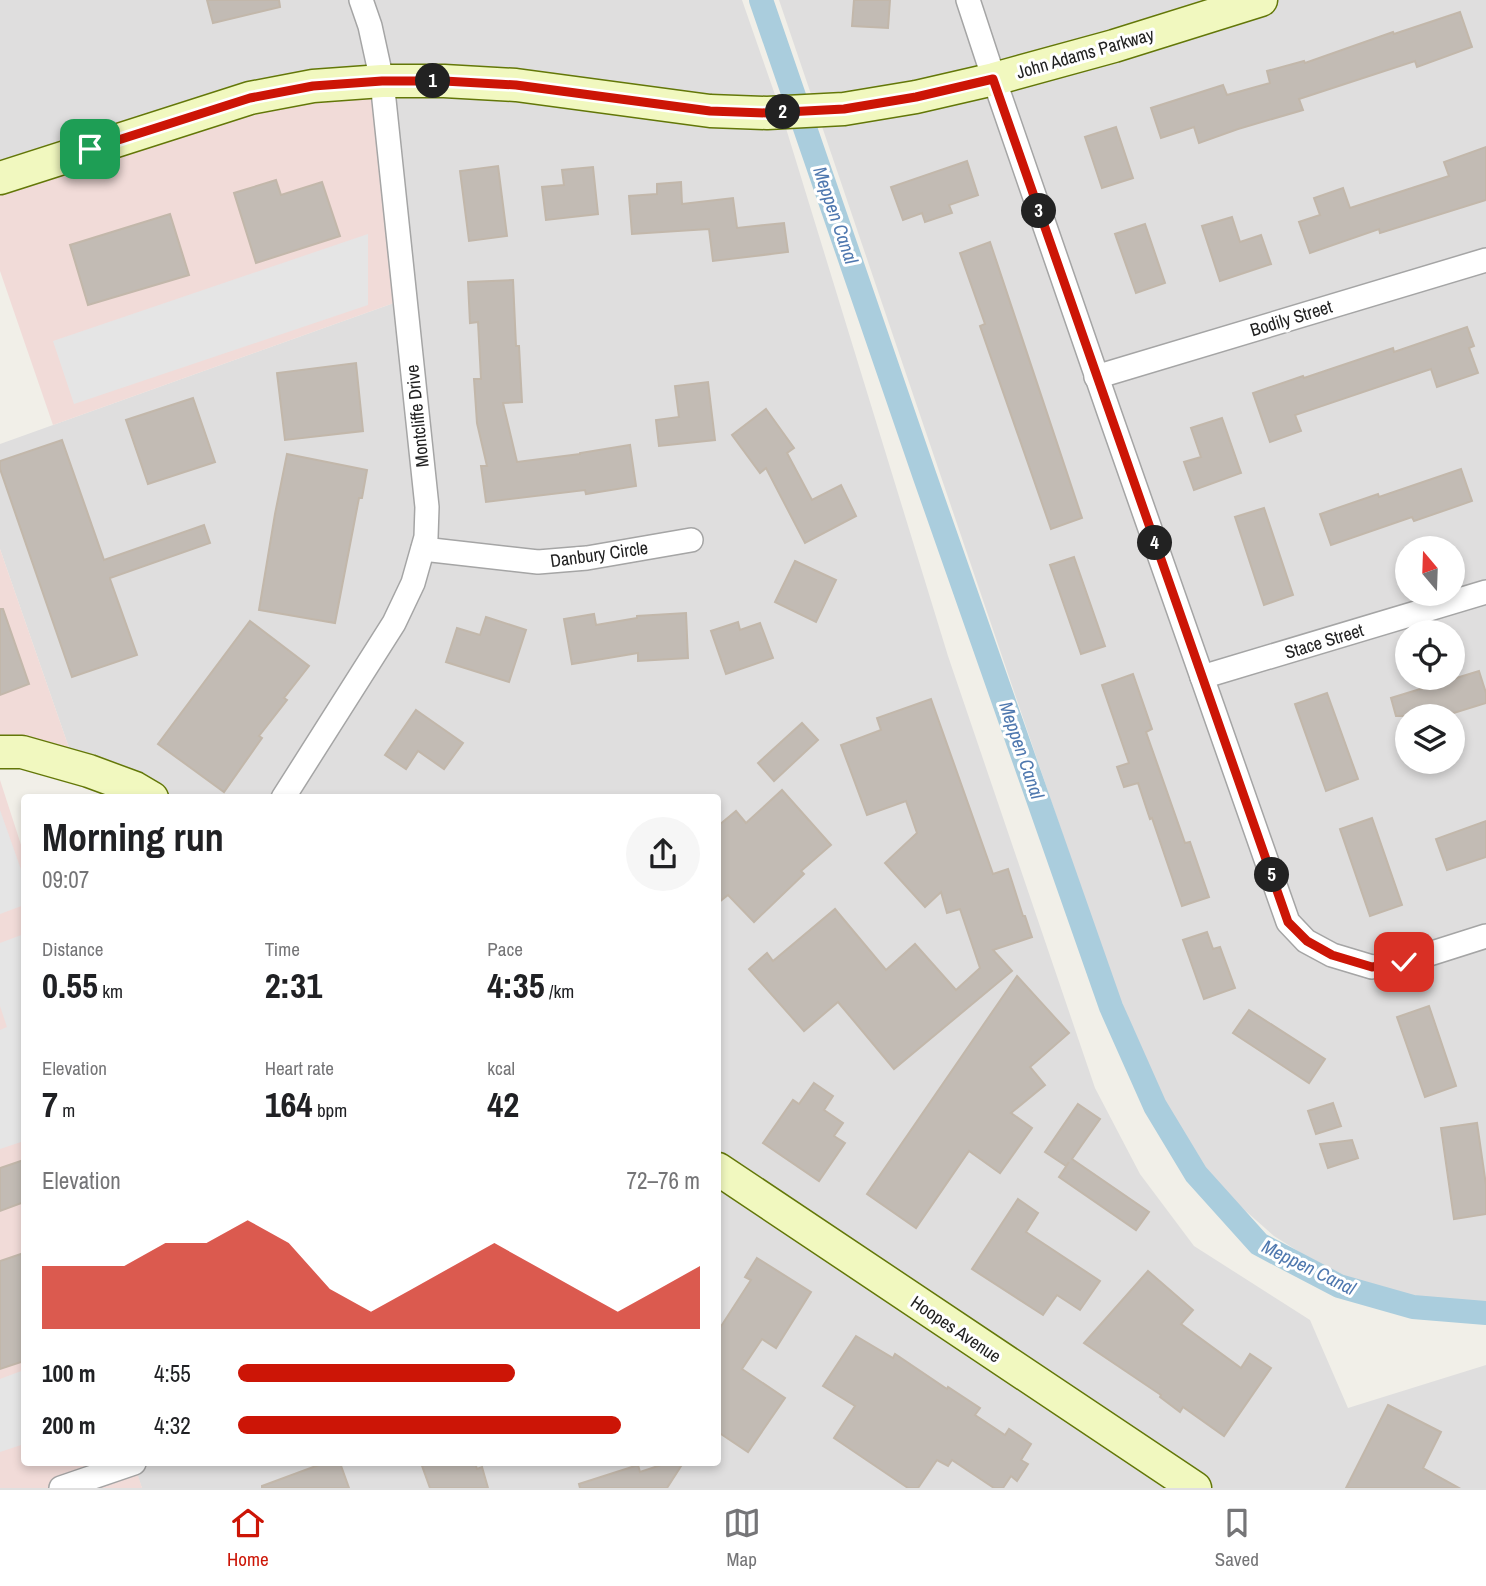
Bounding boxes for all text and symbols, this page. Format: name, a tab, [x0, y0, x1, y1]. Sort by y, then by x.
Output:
street label: John Adams Parkway	[1013, 21, 1157, 85]
pin: 1	[416, 64, 450, 98]
text: 1	[428, 67, 437, 93]
pin: 2	[766, 94, 800, 130]
text: 2	[778, 98, 787, 124]
pin	[60, 119, 120, 179]
icon: arrive	[71, 130, 109, 168]
water label: Meppen Canal	[807, 163, 865, 268]
pin: 3	[1021, 194, 1056, 228]
text: 3	[1034, 197, 1043, 223]
street label: Bodily Street	[1247, 294, 1335, 342]
street label: Montcliffe Drive	[399, 363, 435, 469]
pin: 4	[1138, 526, 1172, 560]
text: 4	[1150, 529, 1159, 555]
street label: Danbury Circle	[549, 535, 649, 573]
north arrow	[1395, 536, 1465, 606]
map controls	[1395, 536, 1465, 774]
street label: Stace Street	[1282, 617, 1366, 665]
button: locate	[1395, 620, 1465, 690]
water label: Meppen Canal	[993, 698, 1051, 803]
button: layers	[1395, 704, 1465, 774]
text: Morning run	[42, 812, 224, 863]
button: share	[626, 817, 700, 891]
pin: 5	[1254, 858, 1290, 892]
text: 5	[1267, 861, 1276, 887]
text: 09:07	[42, 864, 89, 895]
pin	[1374, 932, 1434, 992]
text: Distance	[42, 936, 103, 962]
text: Time	[265, 936, 300, 962]
text: Pace	[487, 936, 523, 962]
icon: check	[1385, 943, 1423, 981]
text: 0.55	[42, 962, 98, 1009]
text: 2:31	[265, 962, 322, 1009]
text: 4:35	[487, 962, 545, 1009]
text: km	[98, 978, 123, 1004]
text: /km	[545, 978, 574, 1004]
text: Elevation	[42, 1055, 107, 1081]
text: Heart rate	[265, 1055, 334, 1081]
text: kcal	[487, 1055, 515, 1081]
text: 7	[42, 1081, 58, 1128]
text: 164	[265, 1081, 313, 1128]
text: 42	[487, 1081, 519, 1128]
text: m	[58, 1097, 75, 1123]
text: bpm	[313, 1097, 347, 1123]
text: Elevation	[42, 1165, 121, 1196]
text: 72–76 m	[627, 1165, 700, 1196]
water label: Meppen Canal	[1258, 1233, 1361, 1301]
street label: Hoopes Avenue	[906, 1290, 1006, 1368]
text: 100 m	[42, 1358, 95, 1389]
text: 4:55	[154, 1358, 191, 1389]
text: 200 m	[42, 1410, 95, 1441]
text: 4:32	[154, 1410, 191, 1441]
tab: Home	[227, 1504, 269, 1572]
tab: Map	[723, 1504, 761, 1572]
tab: Saved	[1215, 1504, 1259, 1572]

